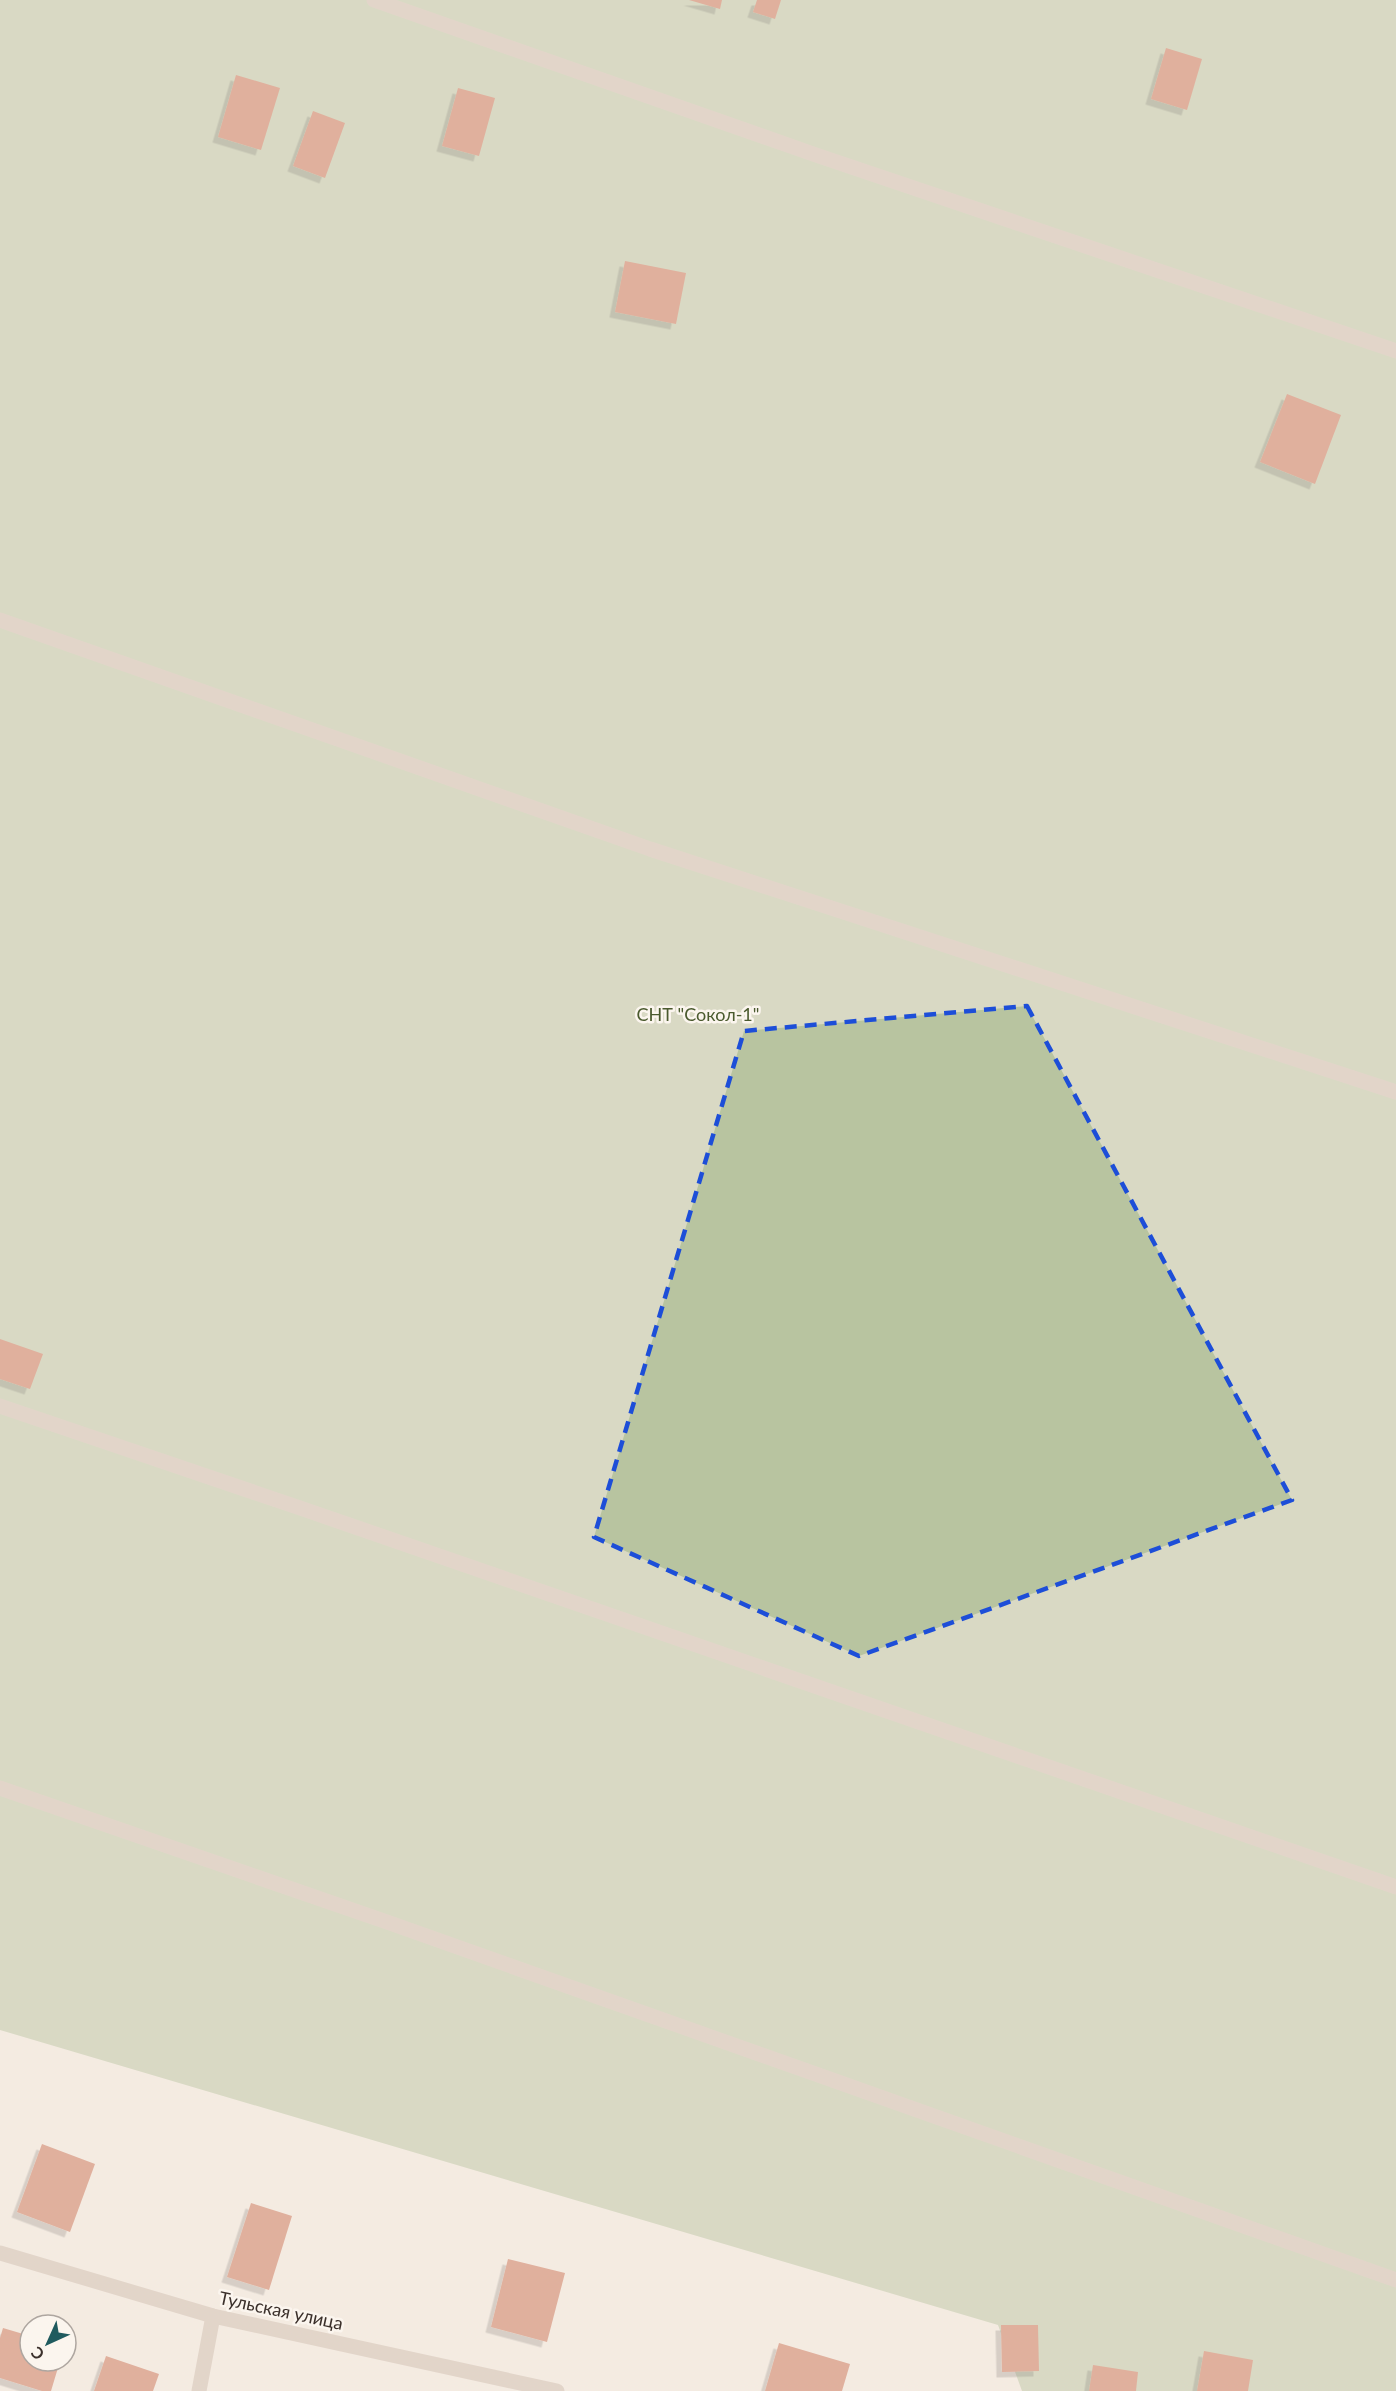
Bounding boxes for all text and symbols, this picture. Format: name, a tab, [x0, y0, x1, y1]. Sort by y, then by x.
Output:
park label: СНТ "Сокол-1"	[637, 1003, 759, 1025]
street label: Тульская улица	[217, 2286, 345, 2334]
north arrow	[18, 2313, 78, 2373]
text: С	[26, 2343, 48, 2364]

